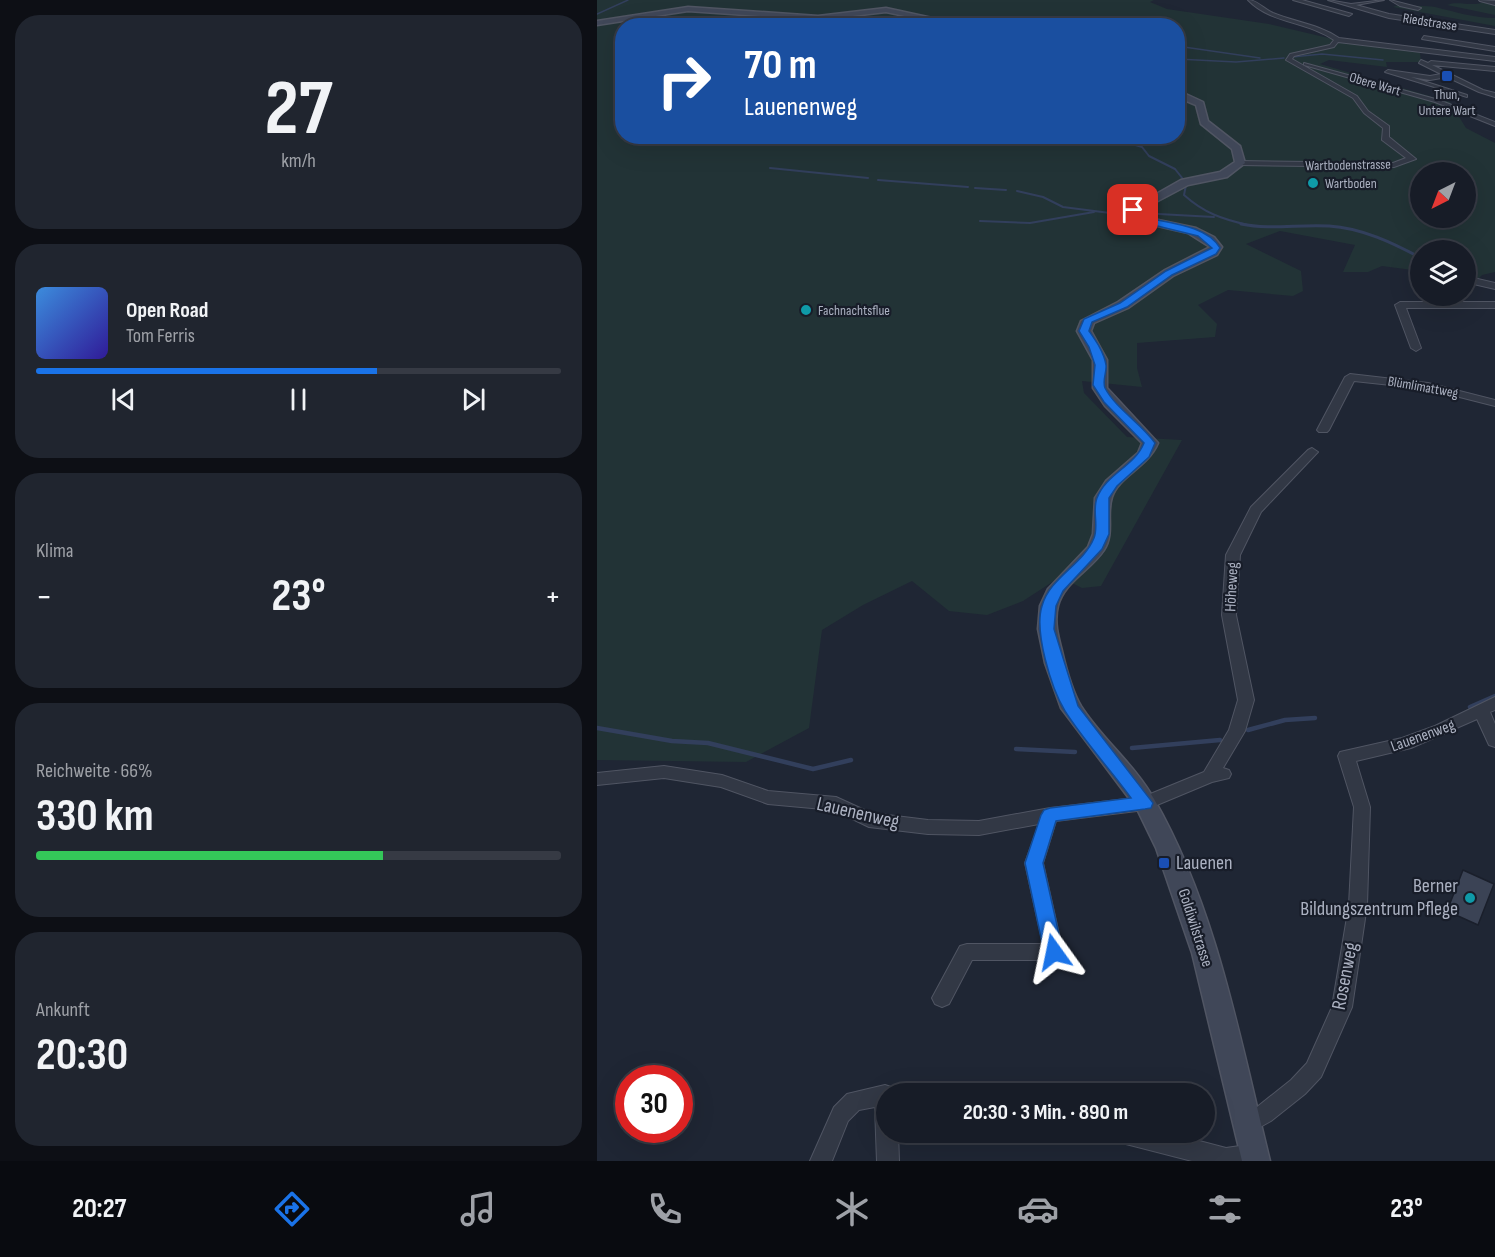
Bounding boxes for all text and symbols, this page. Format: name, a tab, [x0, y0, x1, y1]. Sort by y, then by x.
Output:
street label: Riedstrasse	[1402, 9, 1458, 35]
text: 70 m	[744, 40, 817, 91]
icon: right	[645, 42, 723, 120]
text: 27	[264, 63, 333, 156]
street label: Obere Wart	[1347, 69, 1403, 99]
marker: Thun, Untere Wart	[1440, 69, 1454, 83]
place label: Thun, Untere Wart	[1418, 86, 1476, 119]
text: Lauenenweg	[744, 91, 857, 123]
text: km/h	[281, 149, 316, 173]
street label: Wartbodenstrasse	[1305, 156, 1391, 174]
north arrow	[1410, 162, 1476, 228]
map controls	[1410, 162, 1476, 306]
place label: Wartboden	[1325, 175, 1377, 192]
marker: Wartboden	[1306, 176, 1320, 190]
pin	[1107, 184, 1158, 235]
icon: arrive	[1116, 193, 1149, 226]
button: layers	[1410, 240, 1476, 306]
text: Open Road	[126, 297, 208, 324]
place label: Fachnachtsflue	[818, 302, 890, 319]
marker: Fachnachtsflue	[799, 303, 813, 317]
text: Tom Ferris	[126, 324, 195, 348]
street label: Blümlimattweg	[1387, 372, 1460, 402]
icon: previous	[107, 383, 140, 416]
icon: pause	[282, 383, 315, 416]
icon: next	[457, 383, 490, 416]
text: Klima	[36, 539, 74, 563]
street label: Höheweg	[1221, 562, 1243, 612]
text: 23°	[271, 569, 326, 624]
text: −	[36, 577, 52, 617]
text: +	[545, 577, 561, 617]
street label: Lauenenweg	[1388, 716, 1458, 756]
text: Reichweite · 66%	[36, 759, 153, 783]
text: 330 km	[36, 789, 154, 844]
street label: Lauenenweg	[814, 792, 902, 834]
place label: Lauenen	[1176, 851, 1233, 875]
marker: Lauenen	[1157, 856, 1171, 870]
place label: Berner Bildungszentrum Pflege	[1300, 874, 1458, 921]
street label: Goldiwilstrasse	[1173, 887, 1217, 969]
marker: Berner Bildungszentrum Pflege	[1463, 891, 1477, 905]
position arrow	[1022, 920, 1086, 984]
street label: Rosenweg	[1327, 940, 1363, 1012]
text: Ankunft	[36, 998, 90, 1022]
text: 20:30	[36, 1028, 128, 1083]
speed limit sign: 30	[615, 1065, 693, 1143]
text: 20:30 · 3 Min. · 890 m	[963, 1099, 1128, 1126]
icon: directions	[271, 1188, 313, 1230]
icon: music	[457, 1188, 499, 1230]
icon: phone	[644, 1188, 686, 1230]
icon: climate	[831, 1188, 873, 1230]
icon: car	[1017, 1188, 1059, 1230]
icon: filters	[1204, 1188, 1246, 1230]
text: 20:27	[72, 1193, 126, 1225]
text: 23°	[1390, 1193, 1423, 1225]

